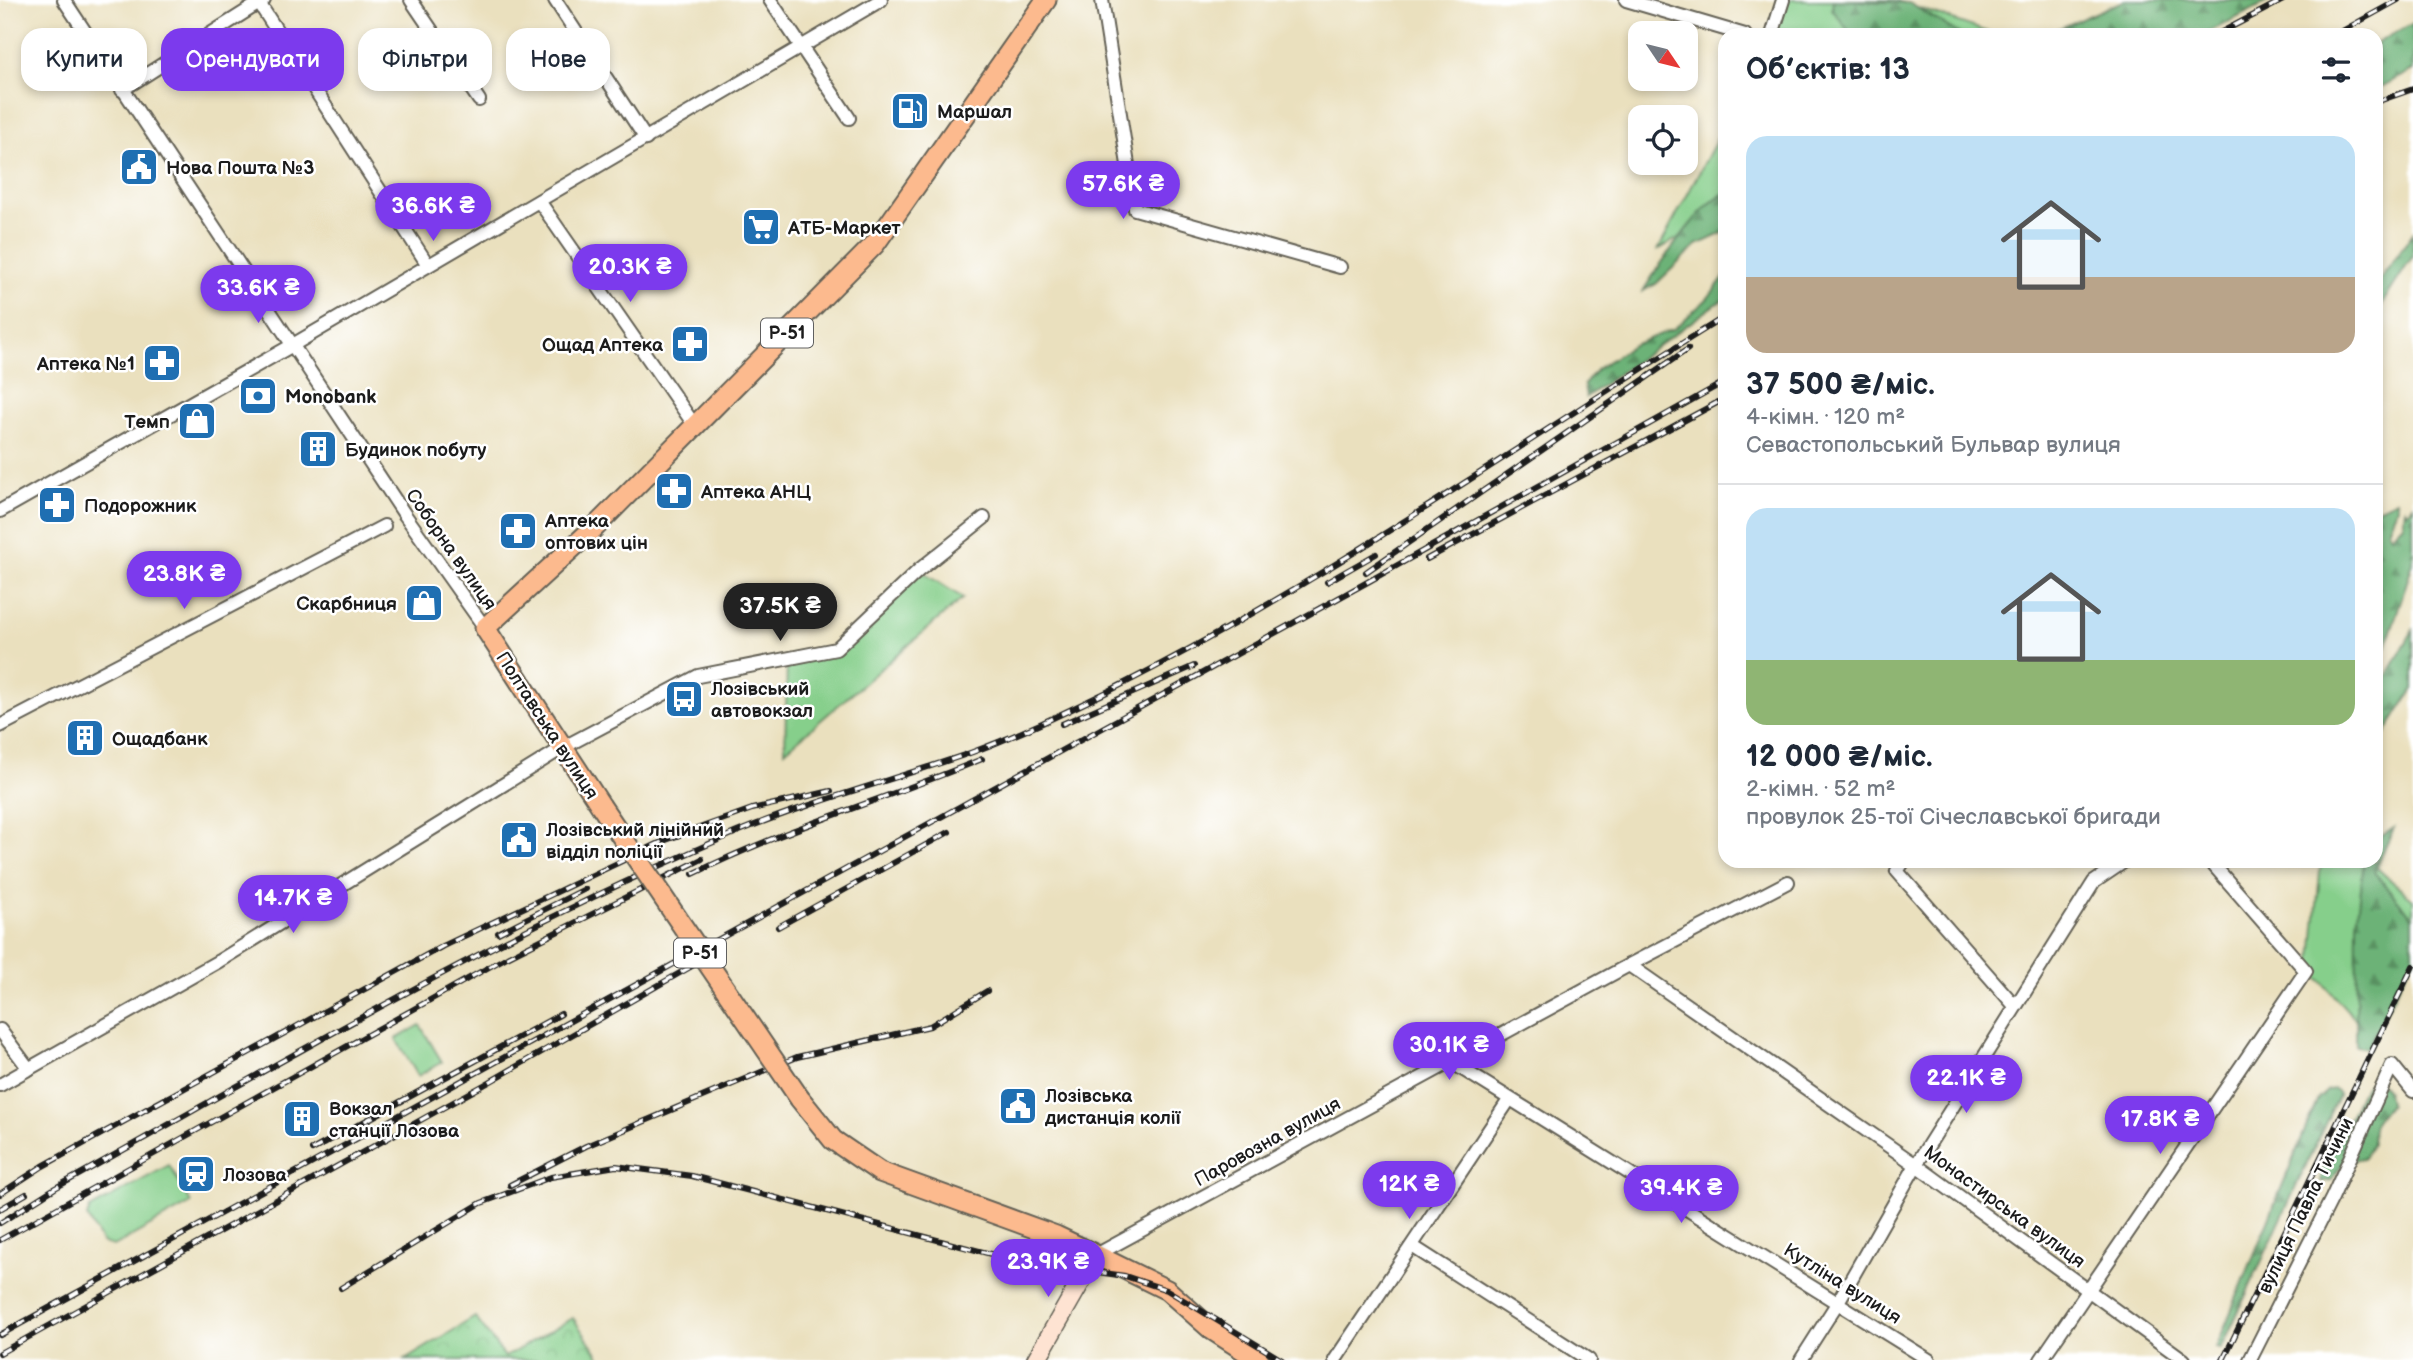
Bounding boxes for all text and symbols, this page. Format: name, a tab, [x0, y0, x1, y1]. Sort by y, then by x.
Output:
north arrow	[1628, 21, 1698, 91]
map controls	[1628, 21, 1698, 175]
chip: Купити	[21, 28, 147, 91]
chip: Орендувати	[161, 28, 344, 91]
chip: Фільтри	[358, 28, 492, 91]
chip: Нове	[506, 28, 610, 91]
icon: filters	[2317, 51, 2355, 89]
text: Об’єктів: 13	[1746, 52, 1910, 88]
fuel station icon: Маршал	[889, 90, 931, 132]
place label: Маршал	[937, 101, 1012, 124]
button: locate	[1628, 105, 1698, 175]
public building icon: Нова Пошта №3	[118, 146, 160, 188]
place label: Нова Пошта №3	[166, 157, 314, 180]
pin: 57.6K ₴	[1058, 162, 1188, 221]
text: 57.6K ₴	[1082, 170, 1164, 198]
icon: home	[1988, 182, 2114, 308]
pin: 36.6K ₴	[368, 184, 498, 243]
text: 36.6K ₴	[391, 192, 475, 220]
supermarket icon: АТБ-Маркет	[740, 206, 782, 248]
place label: АТБ-Маркет	[787, 217, 901, 240]
pin: 20.3K ₴	[565, 244, 695, 304]
text: 20.3K ₴	[588, 253, 672, 281]
pin: 33.6K ₴	[193, 266, 323, 325]
text: 33.6K ₴	[216, 274, 300, 302]
road number: Р-51	[761, 318, 813, 348]
pharmacy icon: Ощад Аптека	[669, 323, 711, 365]
place label: Ощад Аптека	[542, 334, 664, 357]
pharmacy icon: Аптека №1	[141, 342, 183, 384]
place label: Аптека №1	[36, 353, 135, 376]
text: 37 500 ₴/міс.	[1746, 367, 1935, 403]
bank icon: Monobank	[237, 375, 279, 417]
place label: Monobank	[285, 386, 376, 409]
shop icon: Темп	[176, 400, 218, 442]
text: 4-кімн. · 120 m²	[1746, 403, 1905, 431]
place label: Темп	[124, 411, 170, 434]
building icon: Будинок побуту	[297, 428, 339, 470]
text: Севастопольський Бульвар вулиця	[1746, 431, 2121, 459]
place label: Будинок побуту	[345, 439, 487, 462]
pharmacy icon: Аптека АНЦ	[653, 470, 695, 512]
place label: Аптека АНЦ	[700, 481, 811, 504]
pharmacy icon: Подорожник	[36, 484, 78, 526]
street label: Соборна вулиця	[400, 485, 501, 615]
place label: Подорожник	[84, 495, 197, 518]
pharmacy icon: Аптека оптових цін	[497, 510, 539, 552]
place label: Аптека оптових цін	[544, 510, 648, 555]
pin: 23.8K ₴	[119, 552, 249, 611]
icon: home	[1988, 554, 2114, 680]
text: 23.8K ₴	[143, 560, 225, 588]
shop icon: Скарбниця	[403, 582, 445, 624]
pin: 37.5K ₴	[715, 584, 845, 643]
text: 37.5K ₴	[739, 592, 821, 620]
place label: Скарбниця	[296, 593, 397, 616]
street label: Полтавська вулиця	[491, 648, 603, 804]
bus stop icon: Лозівський автовокзал	[663, 678, 705, 720]
place label: Лозівський автовокзал	[710, 678, 813, 723]
building icon: Ощадбанк	[64, 717, 106, 759]
place label: Ощадбанк	[112, 728, 208, 751]
text: 12 000 ₴/міс.	[1746, 739, 1933, 775]
text: 2-кімн. · 52 m²	[1746, 775, 1895, 803]
text: провулок 25-тої Січеславської бригади	[1746, 803, 2161, 831]
public building icon: Лозівський лінійний відділ поліції	[498, 819, 540, 861]
place label: Лозівський лінійний відділ поліції	[545, 819, 724, 864]
pin: 14.7K ₴	[228, 876, 358, 935]
text: 14.7K ₴	[254, 884, 332, 912]
road number: Р-51	[674, 938, 726, 968]
pin: 30.1K ₴	[1384, 1023, 1514, 1082]
text: 30.1K ₴	[1409, 1031, 1489, 1059]
pin: 22.1K ₴	[1901, 1056, 2031, 1115]
text: 22.1K ₴	[1926, 1064, 2006, 1092]
public building icon: Лозівська дистанція колії	[997, 1085, 1039, 1127]
place label: Лозівська дистанція колії	[1044, 1085, 1182, 1130]
street label: Паровозна вулиця	[1191, 1093, 1345, 1192]
pin: 17.8K ₴	[2095, 1096, 2225, 1156]
building icon: Вокзал станції Лозова	[281, 1098, 323, 1140]
place label: Вокзал станції Лозова	[329, 1098, 460, 1143]
text: 17.8K ₴	[2121, 1105, 2199, 1133]
street label: вулиця Павла Тичини	[2254, 1114, 2359, 1297]
street label: Монастирська вулиця	[1919, 1141, 2089, 1274]
station icon: Лозова	[175, 1153, 217, 1195]
pin: 12K ₴	[1360, 1162, 1458, 1221]
place label: Лозова	[222, 1164, 288, 1187]
pin: 39.4K ₴	[1616, 1166, 1746, 1225]
text: 12K ₴	[1379, 1170, 1439, 1198]
text: 39.4K ₴	[1640, 1174, 1722, 1202]
street label: Кутліна вулиця	[1779, 1239, 1905, 1330]
pin: 23.9K ₴	[983, 1240, 1113, 1299]
text: 23.9K ₴	[1007, 1248, 1089, 1276]

